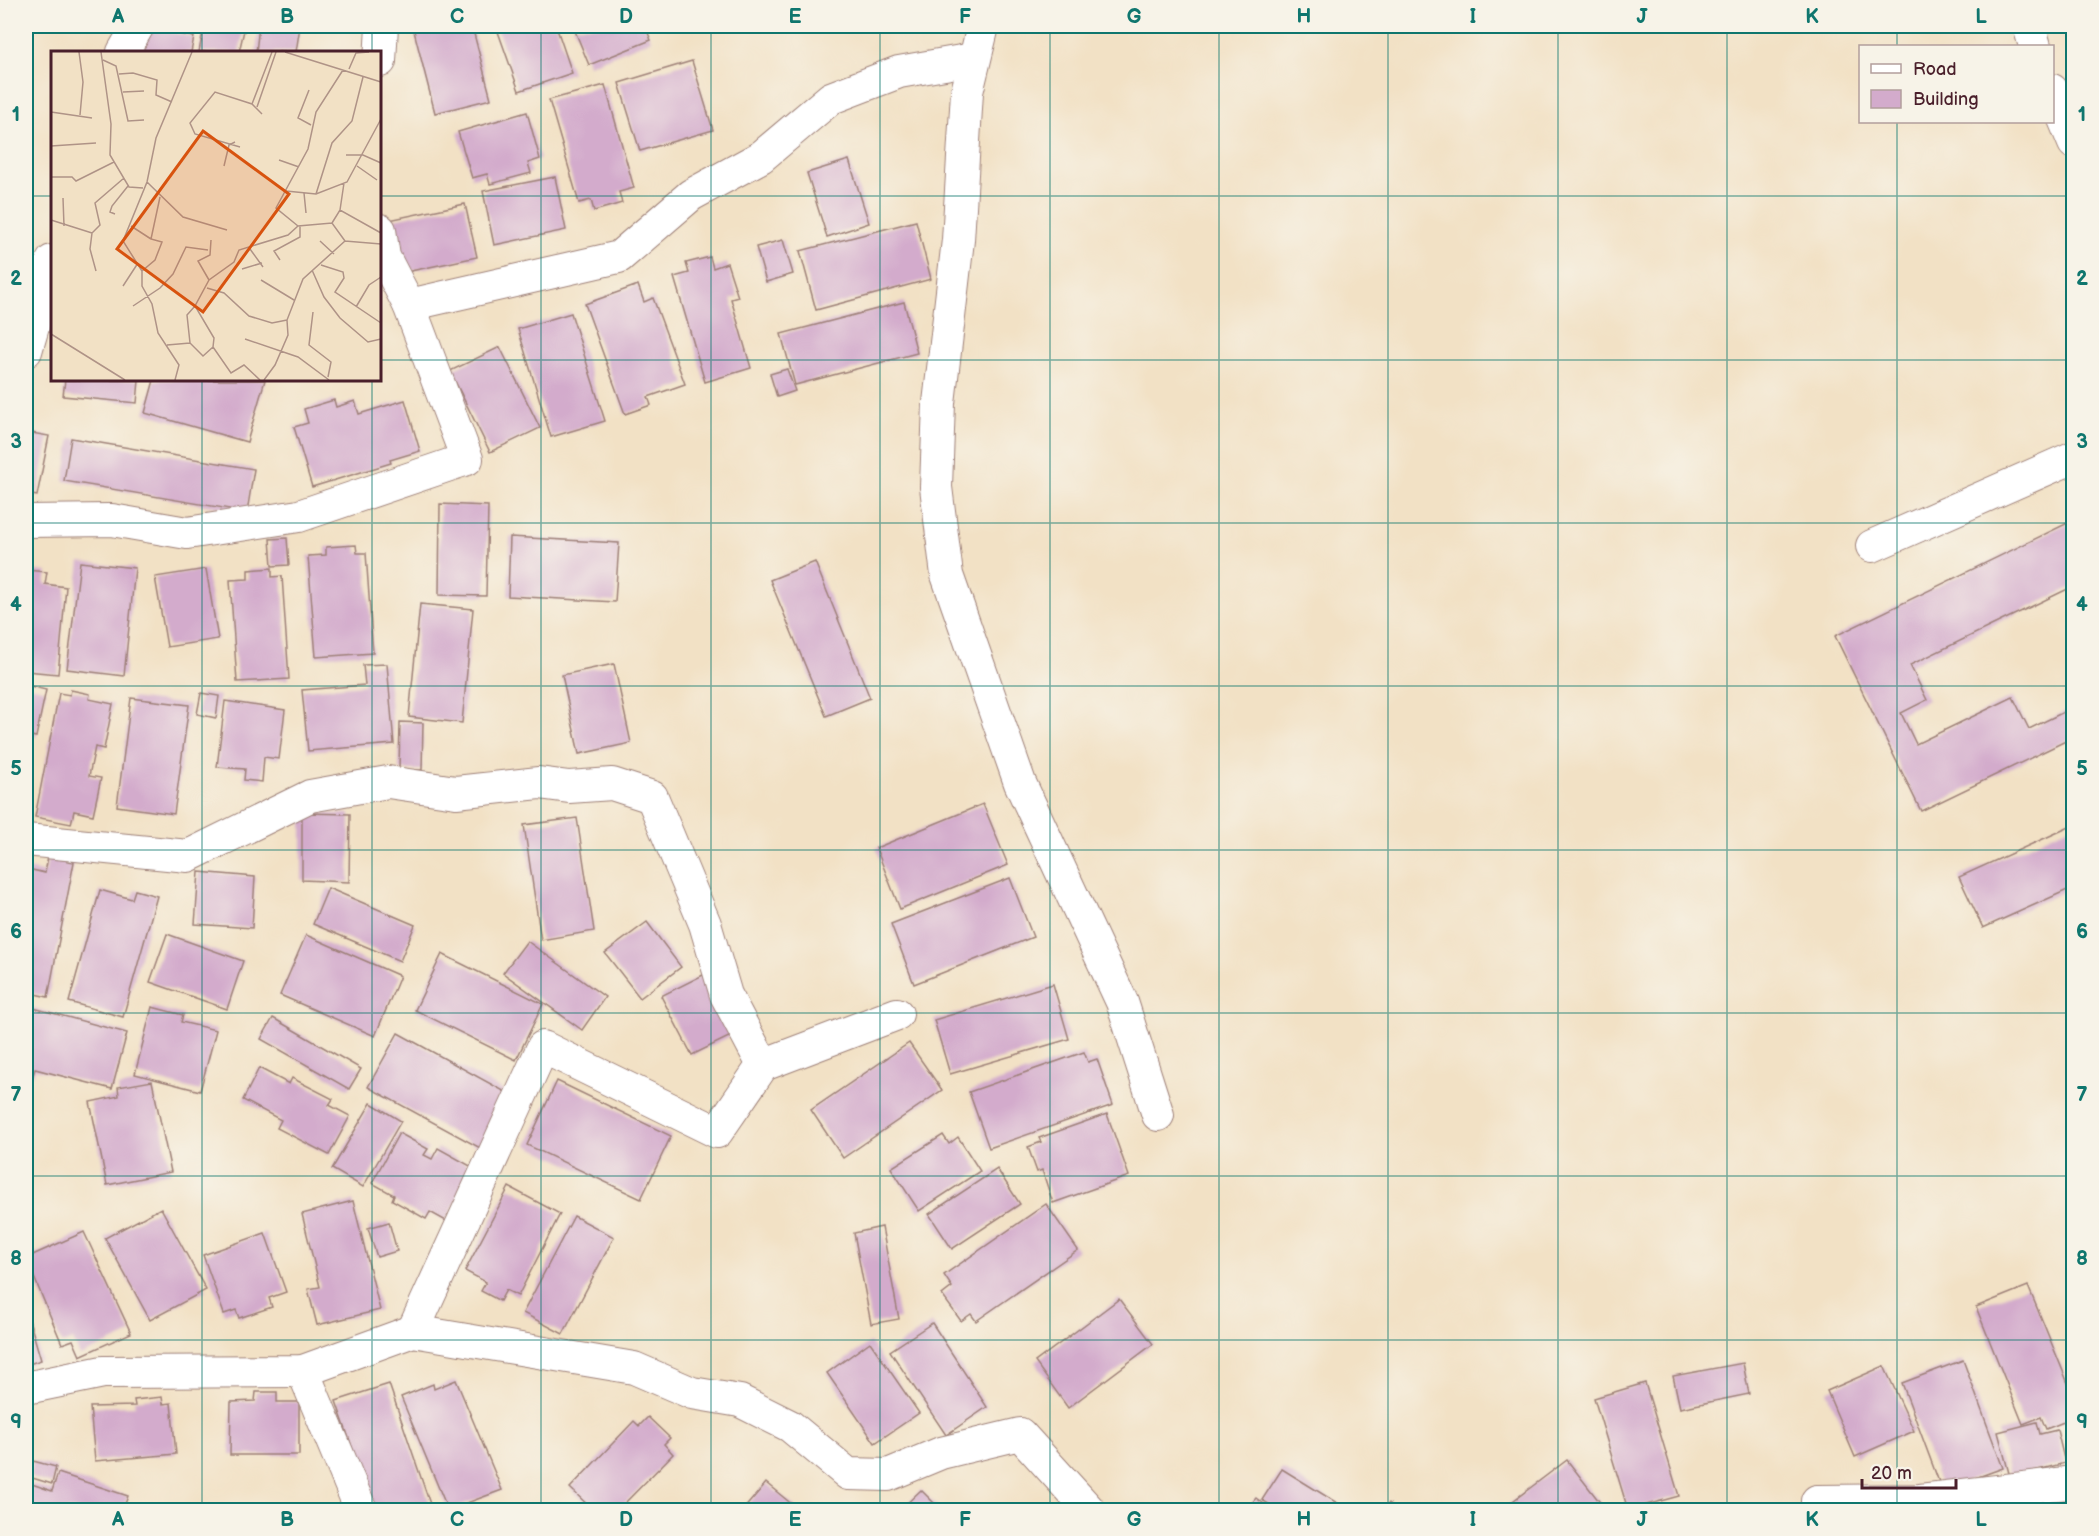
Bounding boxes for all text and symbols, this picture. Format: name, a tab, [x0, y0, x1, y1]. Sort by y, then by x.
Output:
text: A	[111, 5, 125, 29]
text: B	[280, 5, 294, 29]
text: C	[450, 5, 464, 29]
text: D	[619, 5, 633, 29]
text: E	[789, 5, 802, 29]
text: F	[959, 5, 971, 29]
text: G	[1127, 5, 1142, 29]
text: H	[1297, 5, 1311, 29]
text: I	[1470, 5, 1476, 29]
text: J	[1637, 5, 1649, 29]
text: K	[1805, 5, 1819, 29]
text: L	[1975, 5, 1987, 29]
legend	[1859, 45, 2054, 123]
inset map	[51, 51, 381, 381]
text: Road	[1913, 59, 1957, 80]
text: Building	[1913, 89, 1979, 110]
text: 1	[12, 103, 20, 127]
text: 1	[2078, 103, 2086, 127]
text: 2	[10, 267, 22, 291]
text: 2	[2076, 267, 2088, 291]
text: 3	[10, 430, 22, 454]
text: 3	[2076, 430, 2088, 454]
text: 4	[10, 593, 22, 617]
text: 4	[2076, 593, 2088, 617]
text: 5	[10, 757, 22, 781]
text: 5	[2076, 757, 2088, 781]
text: 6	[10, 920, 22, 944]
text: 6	[2076, 920, 2088, 944]
text: 7	[10, 1083, 22, 1107]
text: 7	[2076, 1083, 2088, 1107]
text: 8	[10, 1247, 22, 1271]
text: 8	[2076, 1247, 2088, 1271]
text: 9	[10, 1410, 22, 1434]
text: 9	[2076, 1410, 2088, 1434]
scale bar	[1862, 1452, 1956, 1490]
text: 20 m	[1871, 1463, 1912, 1484]
text: A	[111, 1508, 125, 1532]
text: B	[280, 1508, 294, 1532]
text: C	[450, 1508, 464, 1532]
text: D	[619, 1508, 633, 1532]
text: E	[789, 1508, 802, 1532]
text: F	[959, 1508, 971, 1532]
text: G	[1127, 1508, 1142, 1532]
text: H	[1297, 1508, 1311, 1532]
text: I	[1470, 1508, 1476, 1532]
text: J	[1637, 1508, 1649, 1532]
text: K	[1805, 1508, 1819, 1532]
text: L	[1975, 1508, 1987, 1532]

